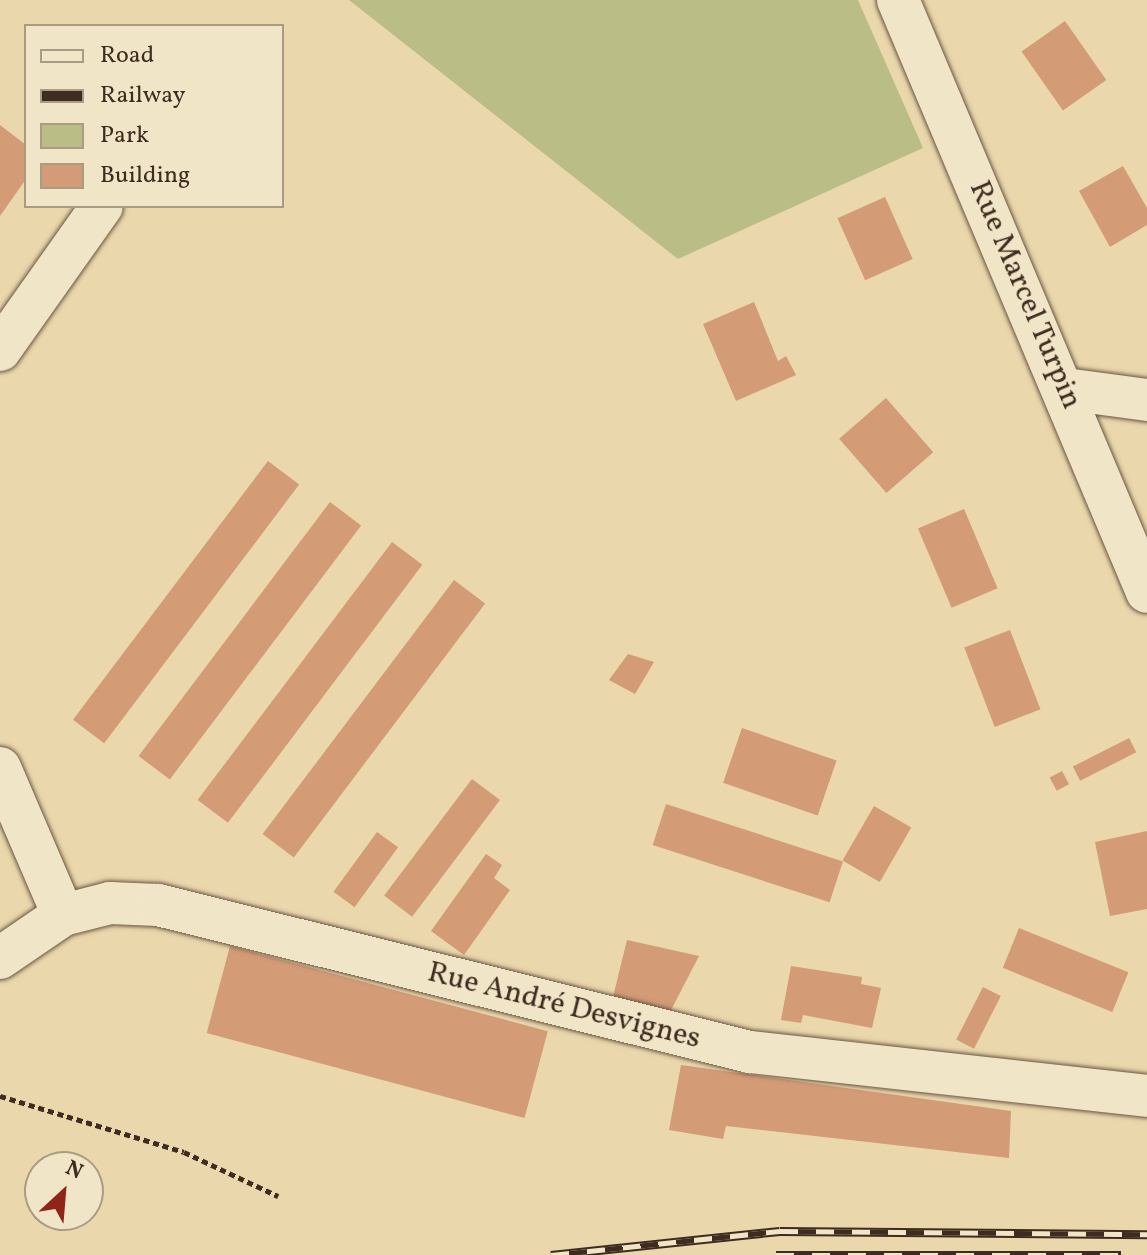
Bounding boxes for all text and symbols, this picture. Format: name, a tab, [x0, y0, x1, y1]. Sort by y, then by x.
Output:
legend	[24, 24, 284, 208]
text: Road	[100, 39, 154, 73]
text: Railway	[100, 79, 186, 113]
text: Park	[100, 119, 149, 153]
text: Building	[100, 159, 190, 193]
street label: Rue Marcel Turpin	[960, 175, 1090, 415]
street label: Rue André Desvignes	[424, 955, 704, 1057]
north arrow	[24, 1151, 104, 1231]
text: N	[60, 1153, 88, 1188]

